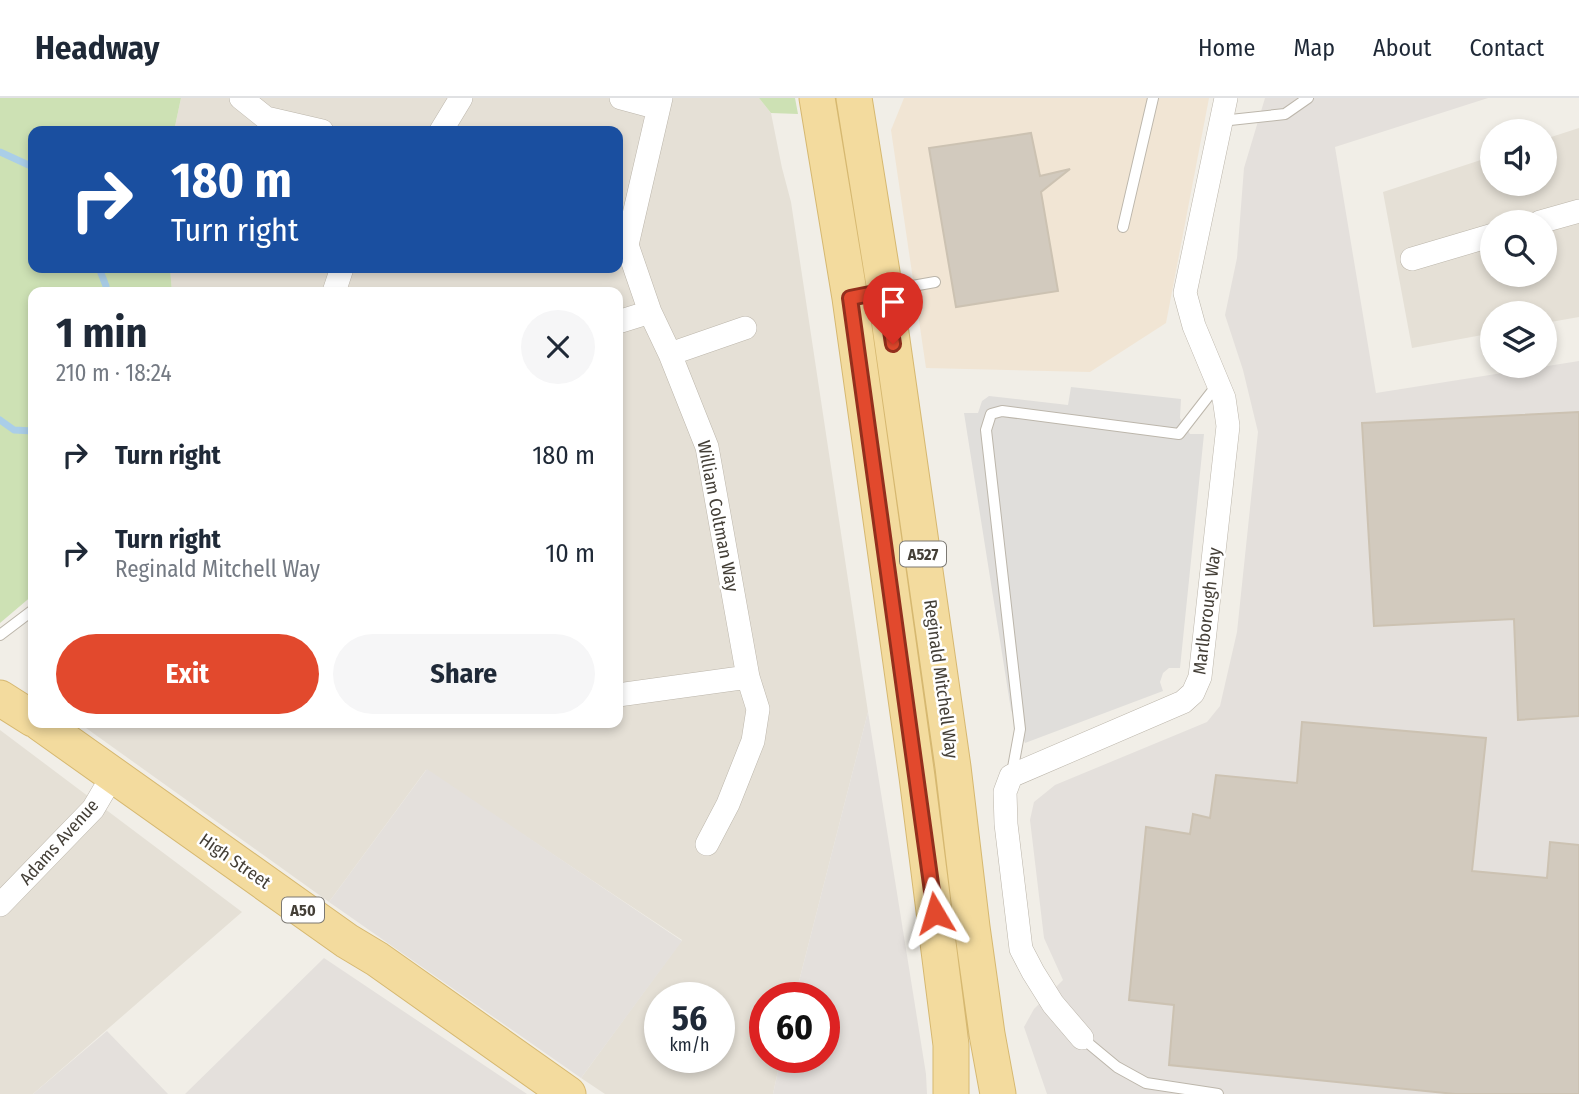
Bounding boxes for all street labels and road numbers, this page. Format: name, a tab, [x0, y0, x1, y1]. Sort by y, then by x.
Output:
street label: William Coltman Way	[693, 438, 743, 594]
road number: A527	[900, 542, 946, 566]
street label: Marlborough Way	[1188, 546, 1226, 676]
street label: Reginald Mitchell Way	[919, 598, 963, 760]
street label: Adams Avenue	[15, 795, 103, 889]
street label: High Street	[195, 829, 275, 894]
road number: A50	[282, 898, 324, 922]

